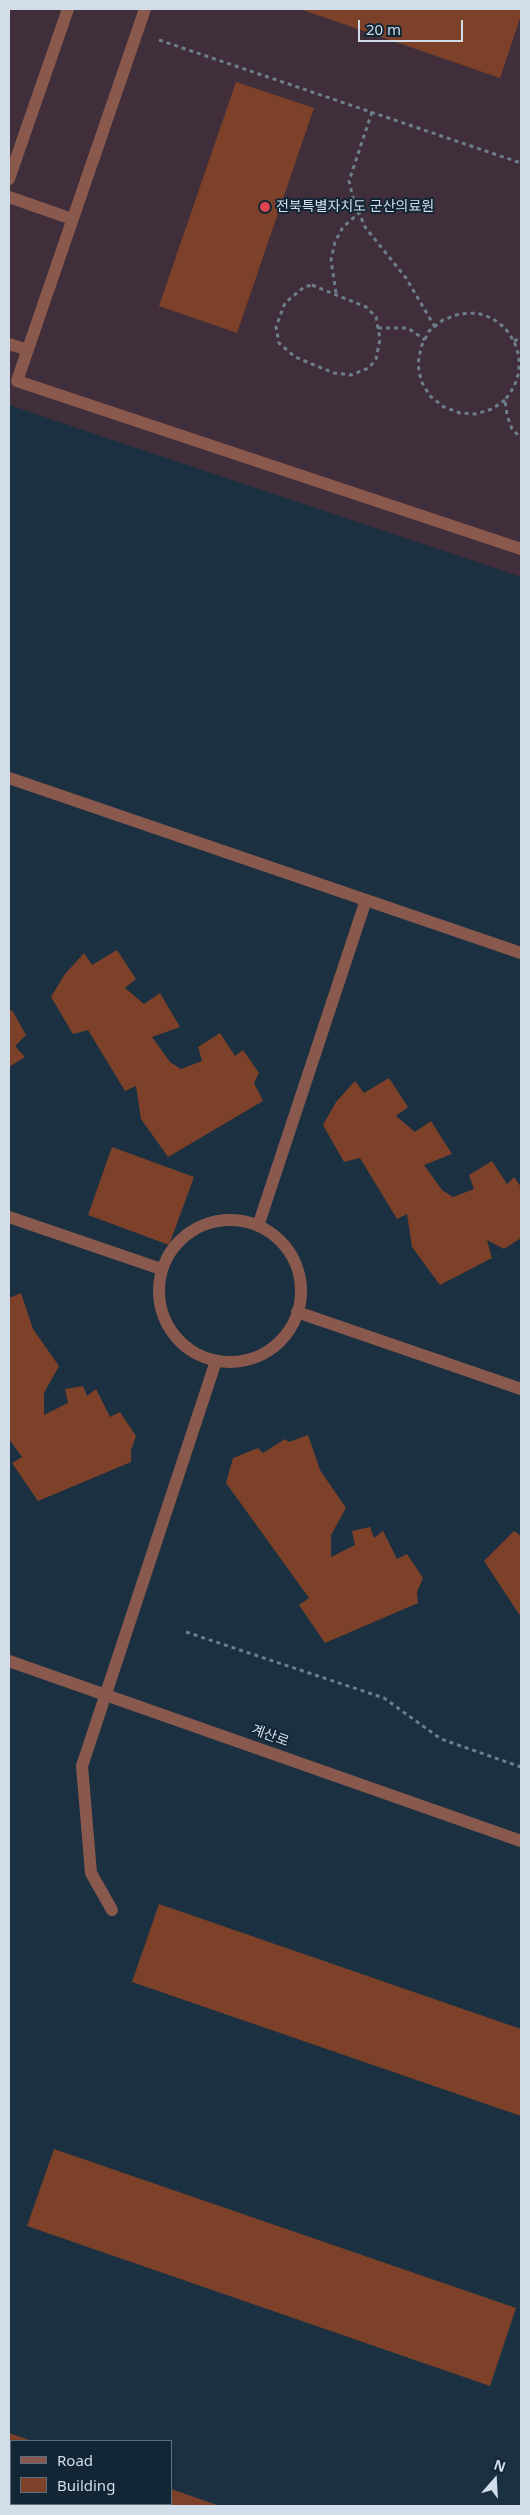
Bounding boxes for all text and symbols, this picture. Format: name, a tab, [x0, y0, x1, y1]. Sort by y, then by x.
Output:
scale bar	[360, 10, 465, 42]
text: 20 m	[366, 19, 401, 39]
place label: 전북특별자치도 군산의료원	[276, 199, 434, 215]
marker: 전북특별자치도 군산의료원	[258, 200, 272, 214]
street label: 계산로	[249, 1721, 291, 1751]
legend	[10, 2440, 172, 2505]
text: Road	[57, 2450, 93, 2470]
north arrow	[470, 2455, 520, 2505]
text: N	[492, 2455, 509, 2476]
text: Building	[57, 2475, 115, 2495]

